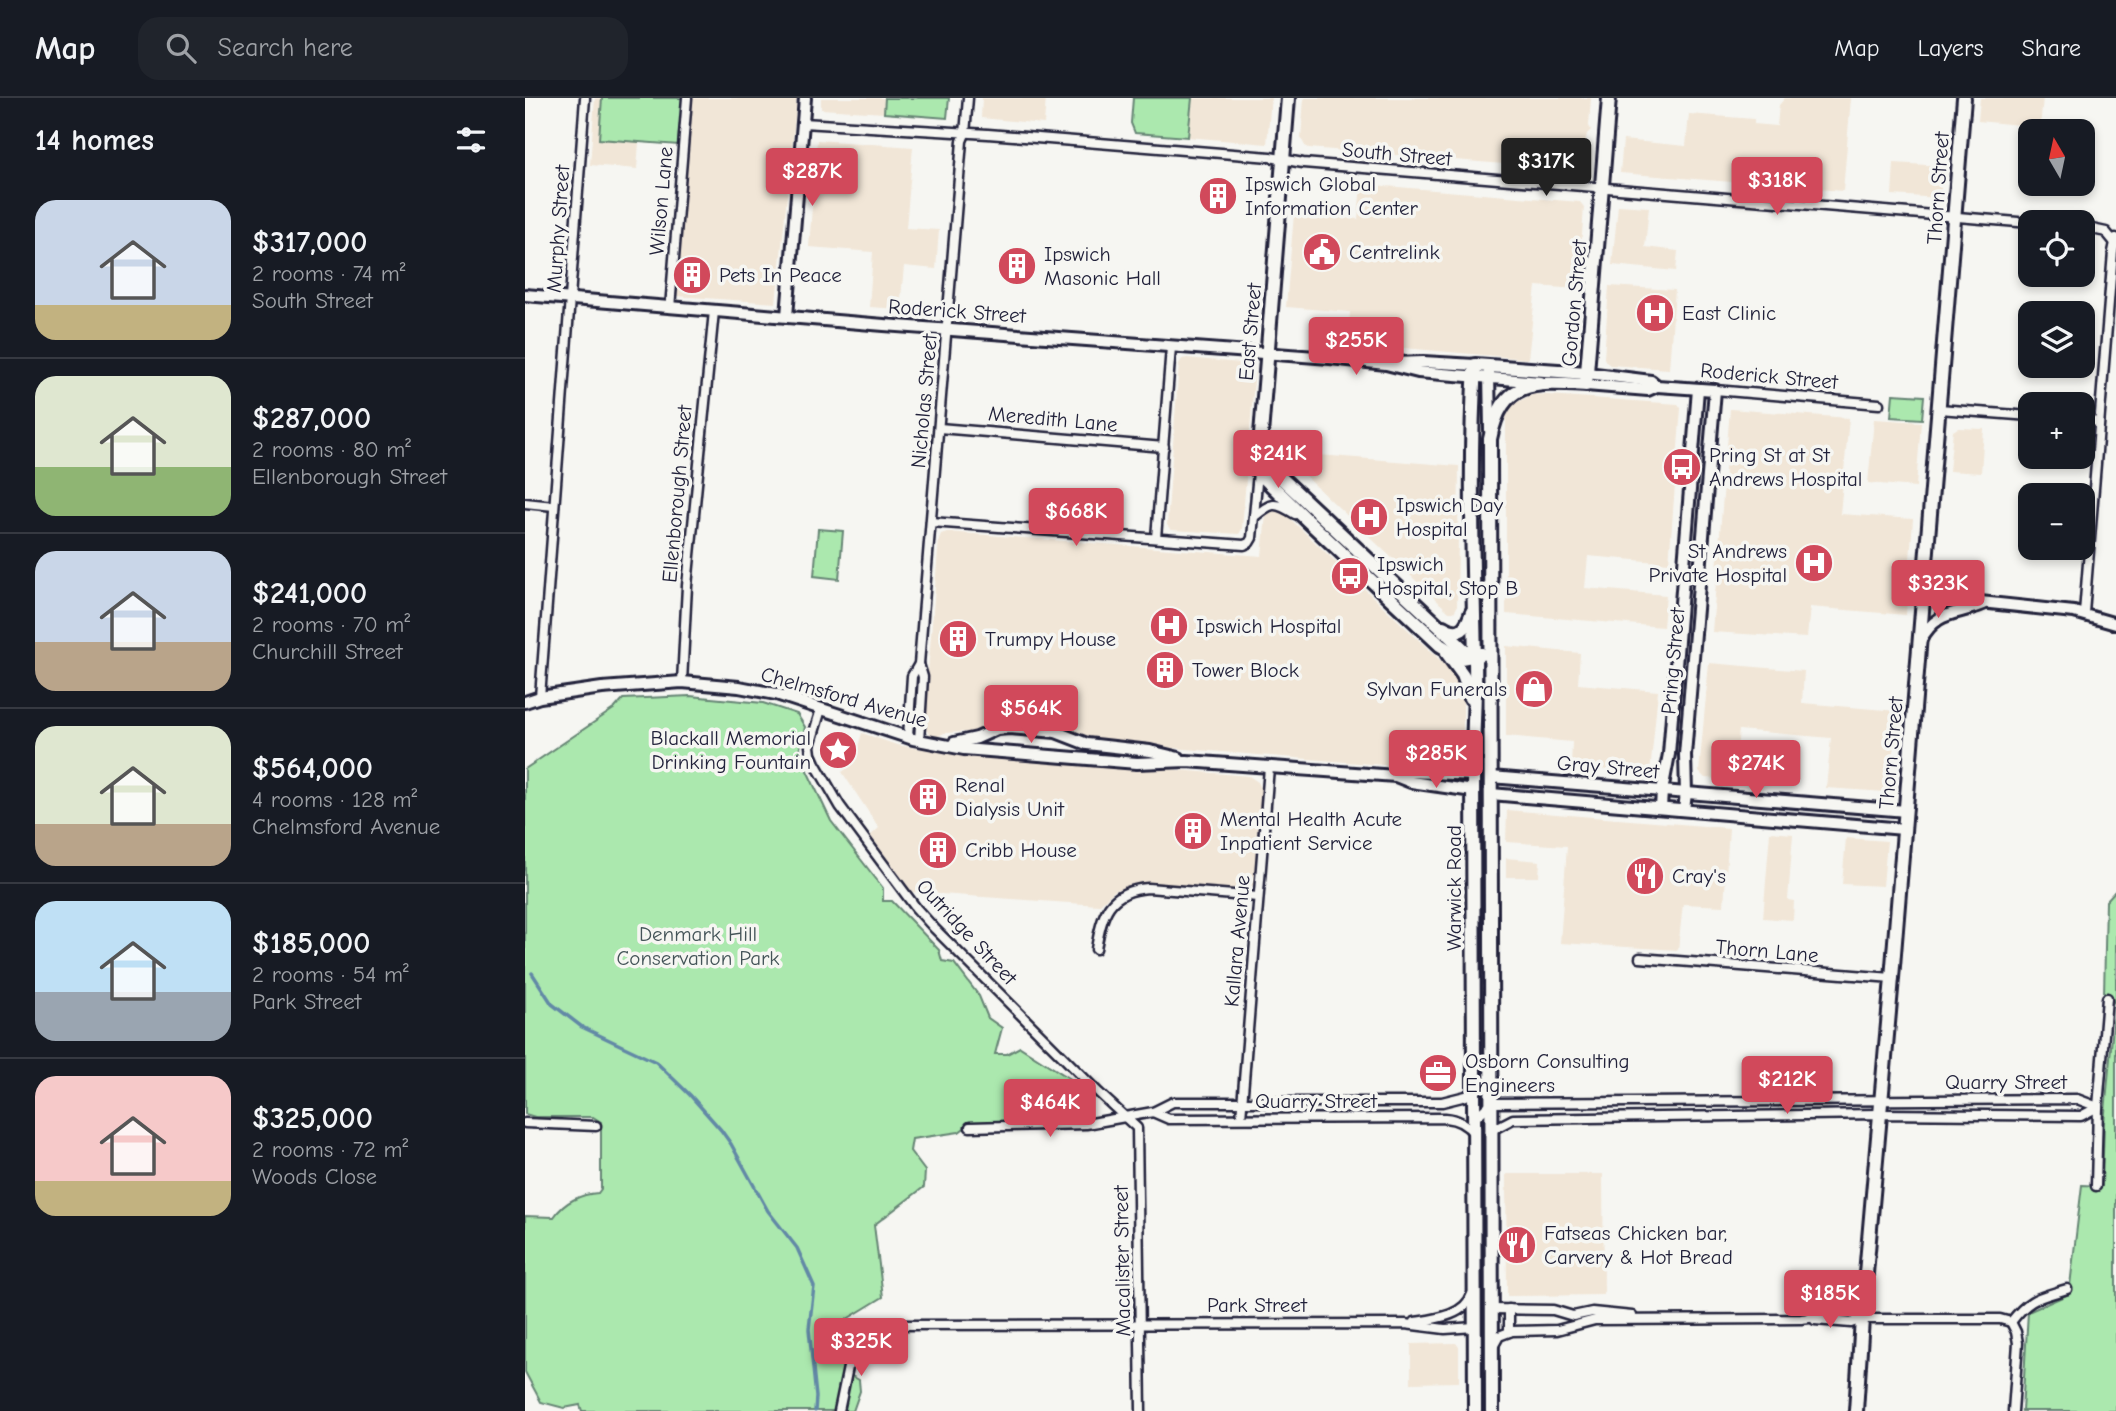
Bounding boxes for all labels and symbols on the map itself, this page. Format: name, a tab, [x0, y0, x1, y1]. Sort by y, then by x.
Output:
north arrow	[2018, 119, 2095, 196]
street label: Thorn Street	[1922, 130, 1954, 245]
street label: South Street	[1341, 137, 1454, 171]
pin: $317K	[1497, 139, 1595, 198]
street label: Wilson Lane	[644, 146, 678, 256]
pin: $287K	[763, 148, 861, 208]
pin: $318K	[1728, 158, 1826, 217]
street label: Murphy Street	[542, 163, 575, 294]
place label: Ipswich Global Information Center	[1245, 172, 1418, 220]
building icon: Ipswich Global Information Center	[1197, 175, 1239, 217]
public building icon: Centrelink	[1301, 231, 1343, 273]
street label: Gordon Street	[1556, 238, 1592, 367]
place label: Centrelink	[1349, 240, 1440, 264]
place label: Ipswich Masonic Hall	[1044, 242, 1161, 290]
building icon: Ipswich Masonic Hall	[996, 245, 1038, 287]
building icon: Pets In Peace	[671, 254, 713, 296]
place label: Pets In Peace	[719, 263, 842, 287]
street label: East Street	[1234, 281, 1266, 382]
hospital icon: East Clinic	[1634, 292, 1676, 334]
street label: Roderick Street	[887, 294, 1028, 328]
place label: East Clinic	[1682, 301, 1776, 325]
pin: $255K	[1307, 317, 1405, 377]
street label: Nicholas Street	[906, 332, 942, 469]
street label: Roderick Street	[1699, 358, 1840, 394]
street label: Meredith Lane	[987, 401, 1119, 437]
street label: Ellenborough Street	[657, 403, 697, 584]
pin: $241K	[1229, 430, 1327, 490]
place label: Pring St at St Andrews Hospital	[1709, 443, 1862, 491]
bus stop icon: Pring St at St Andrews Hospital	[1661, 446, 1703, 488]
pin: $668K	[1027, 489, 1125, 548]
place label: Ipswich Day Hospital	[1396, 493, 1504, 541]
hospital icon: Ipswich Day Hospital	[1348, 496, 1390, 538]
place label: St Andrews Private Hospital	[1648, 539, 1787, 587]
hospital icon: St Andrews Private Hospital	[1793, 542, 1835, 584]
place label: Ipswich Hospital, Stop B	[1377, 552, 1518, 600]
bus stop icon: Ipswich Hospital, Stop B	[1329, 555, 1371, 597]
pin: $323K	[1889, 560, 1987, 620]
hospital icon: Ipswich Hospital	[1148, 605, 1190, 647]
street label: Pring Street	[1656, 606, 1690, 715]
place label: Ipswich Hospital	[1196, 614, 1341, 638]
building icon: Trumpy House	[937, 618, 979, 660]
place label: Trumpy House	[985, 627, 1116, 651]
building icon: Tower Block	[1144, 649, 1186, 691]
place label: Tower Block	[1192, 658, 1299, 682]
street label: Chelmsford Avenue	[758, 662, 930, 732]
shop icon: Sylvan Funerals	[1513, 668, 1555, 710]
place label: Sylvan Funerals	[1367, 677, 1507, 701]
pin: $564K	[982, 686, 1080, 745]
street label: Thorn Street	[1874, 695, 1908, 810]
place label: Blackall Memorial Drinking Fountain	[651, 726, 811, 774]
place icon: Blackall Memorial Drinking Fountain	[817, 729, 859, 771]
pin: $285K	[1387, 730, 1485, 790]
pin: $274K	[1707, 740, 1805, 800]
street label: Gray Street	[1556, 751, 1661, 784]
place label: Renal Dialysis Unit	[955, 773, 1065, 821]
building icon: Renal Dialysis Unit	[907, 776, 949, 818]
place label: Mental Health Acute Inpatient Service	[1220, 807, 1402, 855]
building icon: Mental Health Acute Inpatient Service	[1172, 810, 1214, 852]
street label: Warwick Road	[1442, 825, 1466, 951]
building icon: Cribb House	[917, 829, 959, 871]
place label: Cribb House	[965, 838, 1077, 862]
restaurant icon: Cray's	[1624, 855, 1666, 897]
place label: Cray's	[1672, 864, 1726, 888]
street label: Outridge Street	[912, 874, 1023, 991]
street label: Kallara Avenue	[1219, 874, 1255, 1008]
park label: Denmark Hill Conservation Park	[616, 922, 780, 970]
street label: Thorn Lane	[1714, 935, 1820, 967]
place label: Osborn Consulting Engineers	[1465, 1049, 1630, 1097]
office icon: Osborn Consulting Engineers	[1417, 1052, 1459, 1094]
pin: $212K	[1738, 1056, 1836, 1116]
street label: Quarry Street	[1945, 1070, 2068, 1094]
pin: $464K	[1001, 1080, 1099, 1139]
street label: Quarry Street	[1255, 1089, 1378, 1113]
street label: Macalister Street	[1109, 1184, 1135, 1337]
place label: Fatseas Chicken bar, Carvery & Hot Bread	[1544, 1221, 1733, 1269]
restaurant icon: Fatseas Chicken bar, Carvery & Hot Bread	[1496, 1224, 1538, 1266]
pin: $185K	[1781, 1270, 1879, 1330]
street label: Park Street	[1207, 1293, 1308, 1317]
pin: $325K	[812, 1318, 910, 1378]

